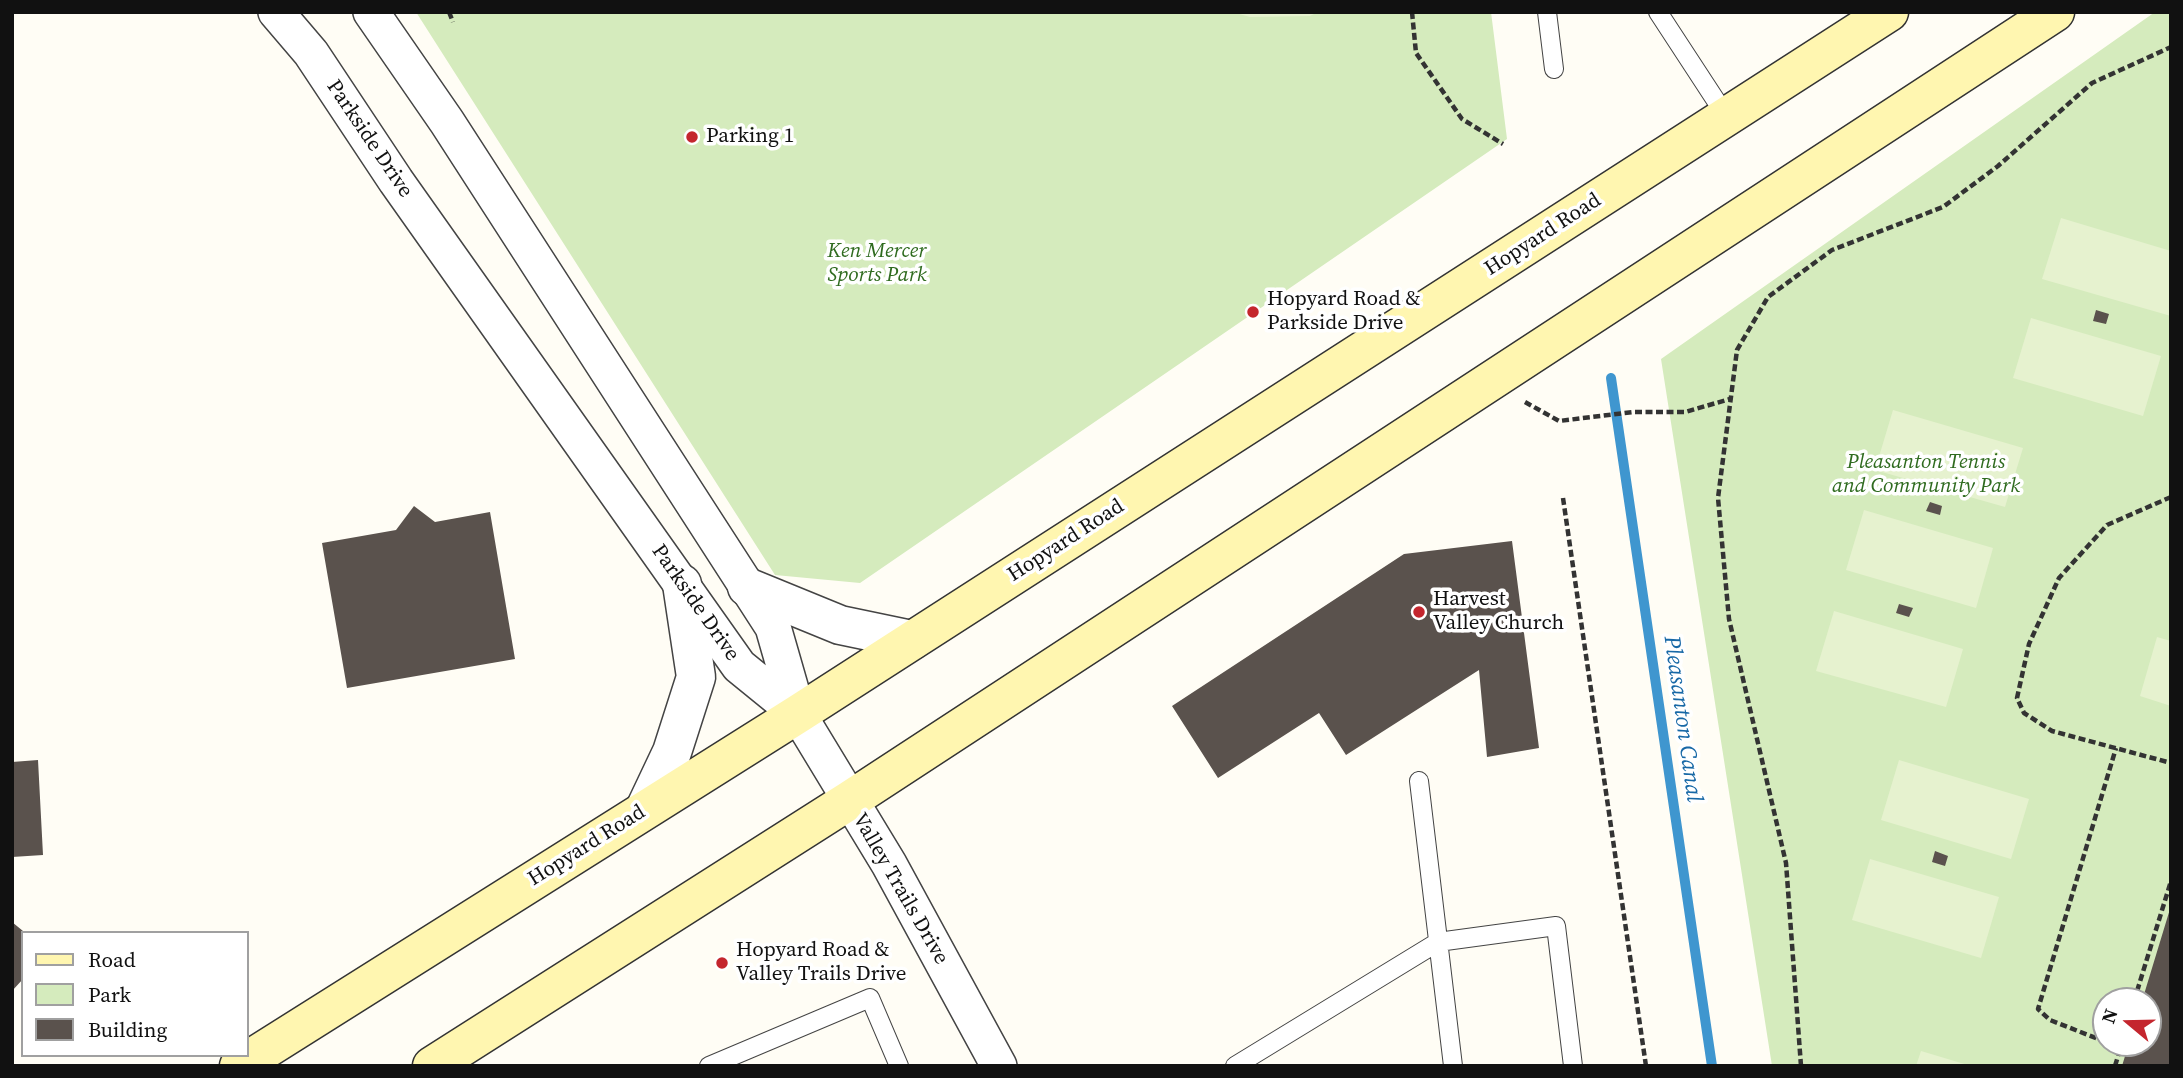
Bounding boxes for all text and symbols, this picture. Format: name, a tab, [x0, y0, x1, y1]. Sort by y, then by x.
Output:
street label: Parkside Drive	[320, 75, 418, 203]
place label: Parking 1	[706, 124, 794, 150]
marker: Parking 1	[684, 129, 700, 145]
street label: Hopyard Road	[1480, 188, 1606, 282]
park label: Ken Mercer Sports Park	[827, 239, 927, 289]
place label: Hopyard Road & Parkside Drive	[1267, 287, 1421, 337]
marker: Hopyard Road & Parkside Drive	[1245, 304, 1261, 320]
park label: Pleasanton Tennis and Community Park	[1832, 450, 2020, 500]
street label: Hopyard Road	[1003, 494, 1129, 588]
street label: Parkside Drive	[646, 540, 744, 666]
place label: Harvest Valley Church	[1433, 587, 1564, 637]
marker: Harvest Valley Church	[1411, 604, 1427, 620]
water label: Pleasanton Canal	[1657, 634, 1707, 804]
street label: Hopyard Road	[524, 800, 650, 892]
street label: Valley Trails Drive	[846, 809, 954, 969]
legend	[21, 931, 248, 1057]
place label: Hopyard Road & Valley Trails Drive	[736, 938, 906, 988]
text: Road	[88, 945, 136, 974]
marker: Hopyard Road & Valley Trails Drive	[714, 955, 730, 971]
text: Park	[88, 980, 131, 1009]
north arrow	[2092, 987, 2162, 1057]
text: N	[2094, 1005, 2124, 1027]
text: Building	[88, 1015, 167, 1044]

